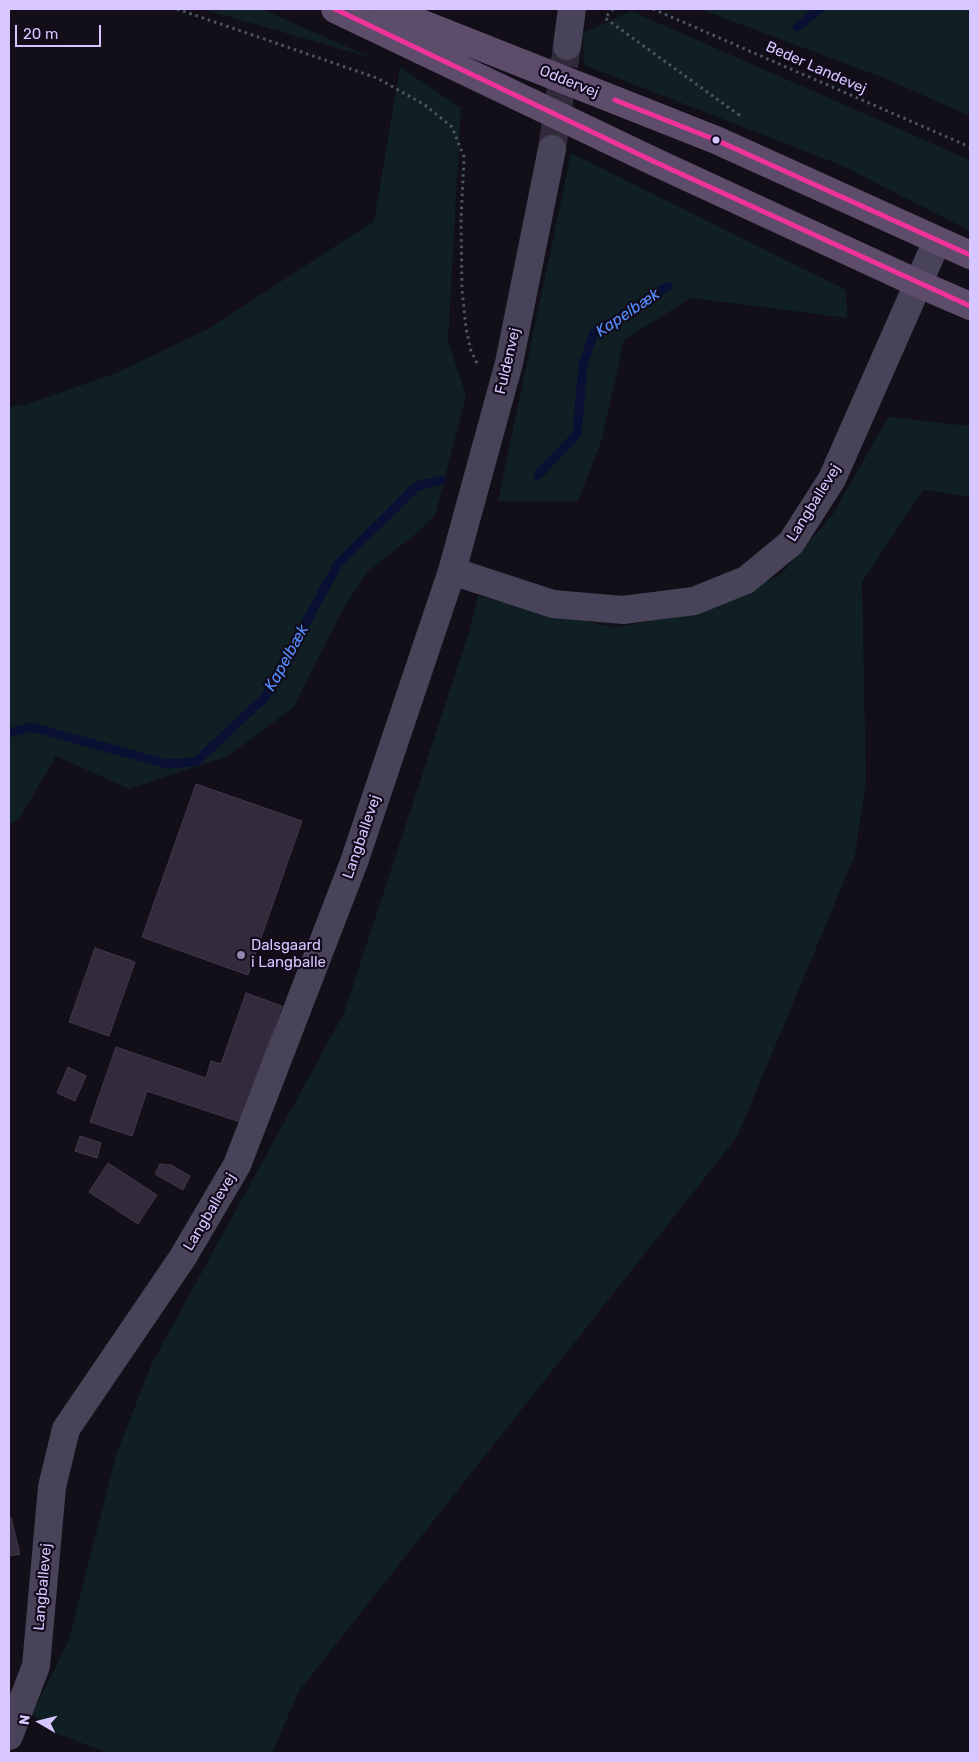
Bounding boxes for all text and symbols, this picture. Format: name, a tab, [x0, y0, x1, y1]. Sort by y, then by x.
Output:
scale bar	[18, 15, 104, 47]
text: 20 m	[23, 25, 58, 43]
street label: Beder Landevej	[763, 38, 869, 98]
street label: Oddervej	[537, 62, 601, 102]
unlabelled marker	[711, 135, 721, 145]
water label: Kapelbæk	[592, 285, 664, 341]
street label: Fuldenvej	[492, 326, 524, 396]
street label: Langballevej	[783, 461, 845, 545]
water label: Kapelbæk	[261, 621, 313, 695]
street label: Langballevej	[339, 793, 385, 881]
place label: Dalsgaard i Langballe	[251, 937, 326, 972]
marker: Dalsgaard i Langballe	[235, 949, 247, 961]
street label: Langballevej	[180, 1170, 240, 1254]
street label: Langballevej	[30, 1543, 56, 1631]
north arrow	[15, 1697, 65, 1747]
text: N	[16, 1714, 34, 1726]

